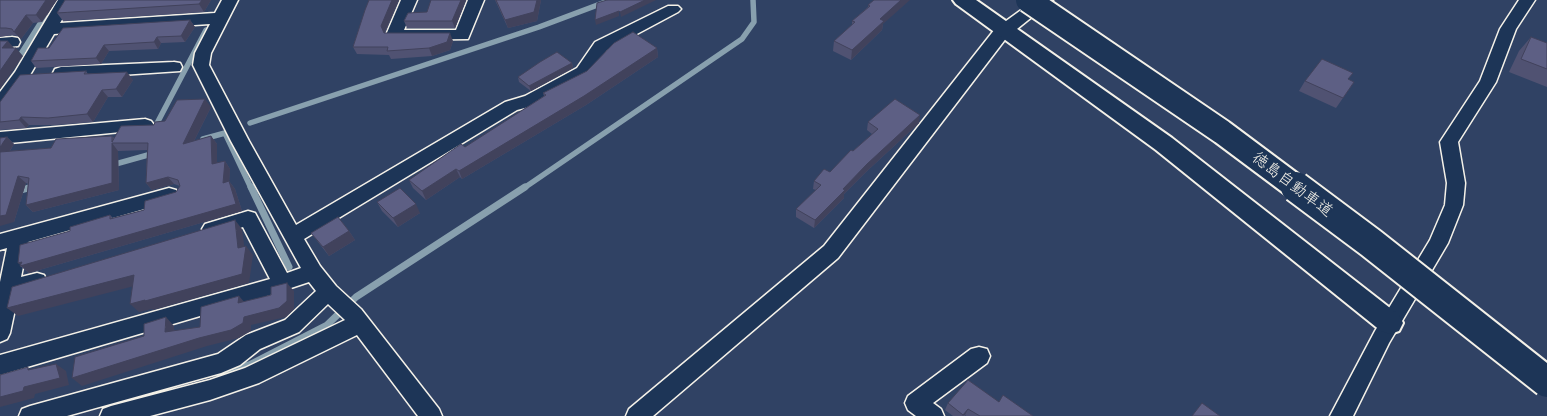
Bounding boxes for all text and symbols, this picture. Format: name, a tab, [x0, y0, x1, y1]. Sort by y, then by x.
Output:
street label: 徳島自動車道	[1248, 148, 1336, 222]

